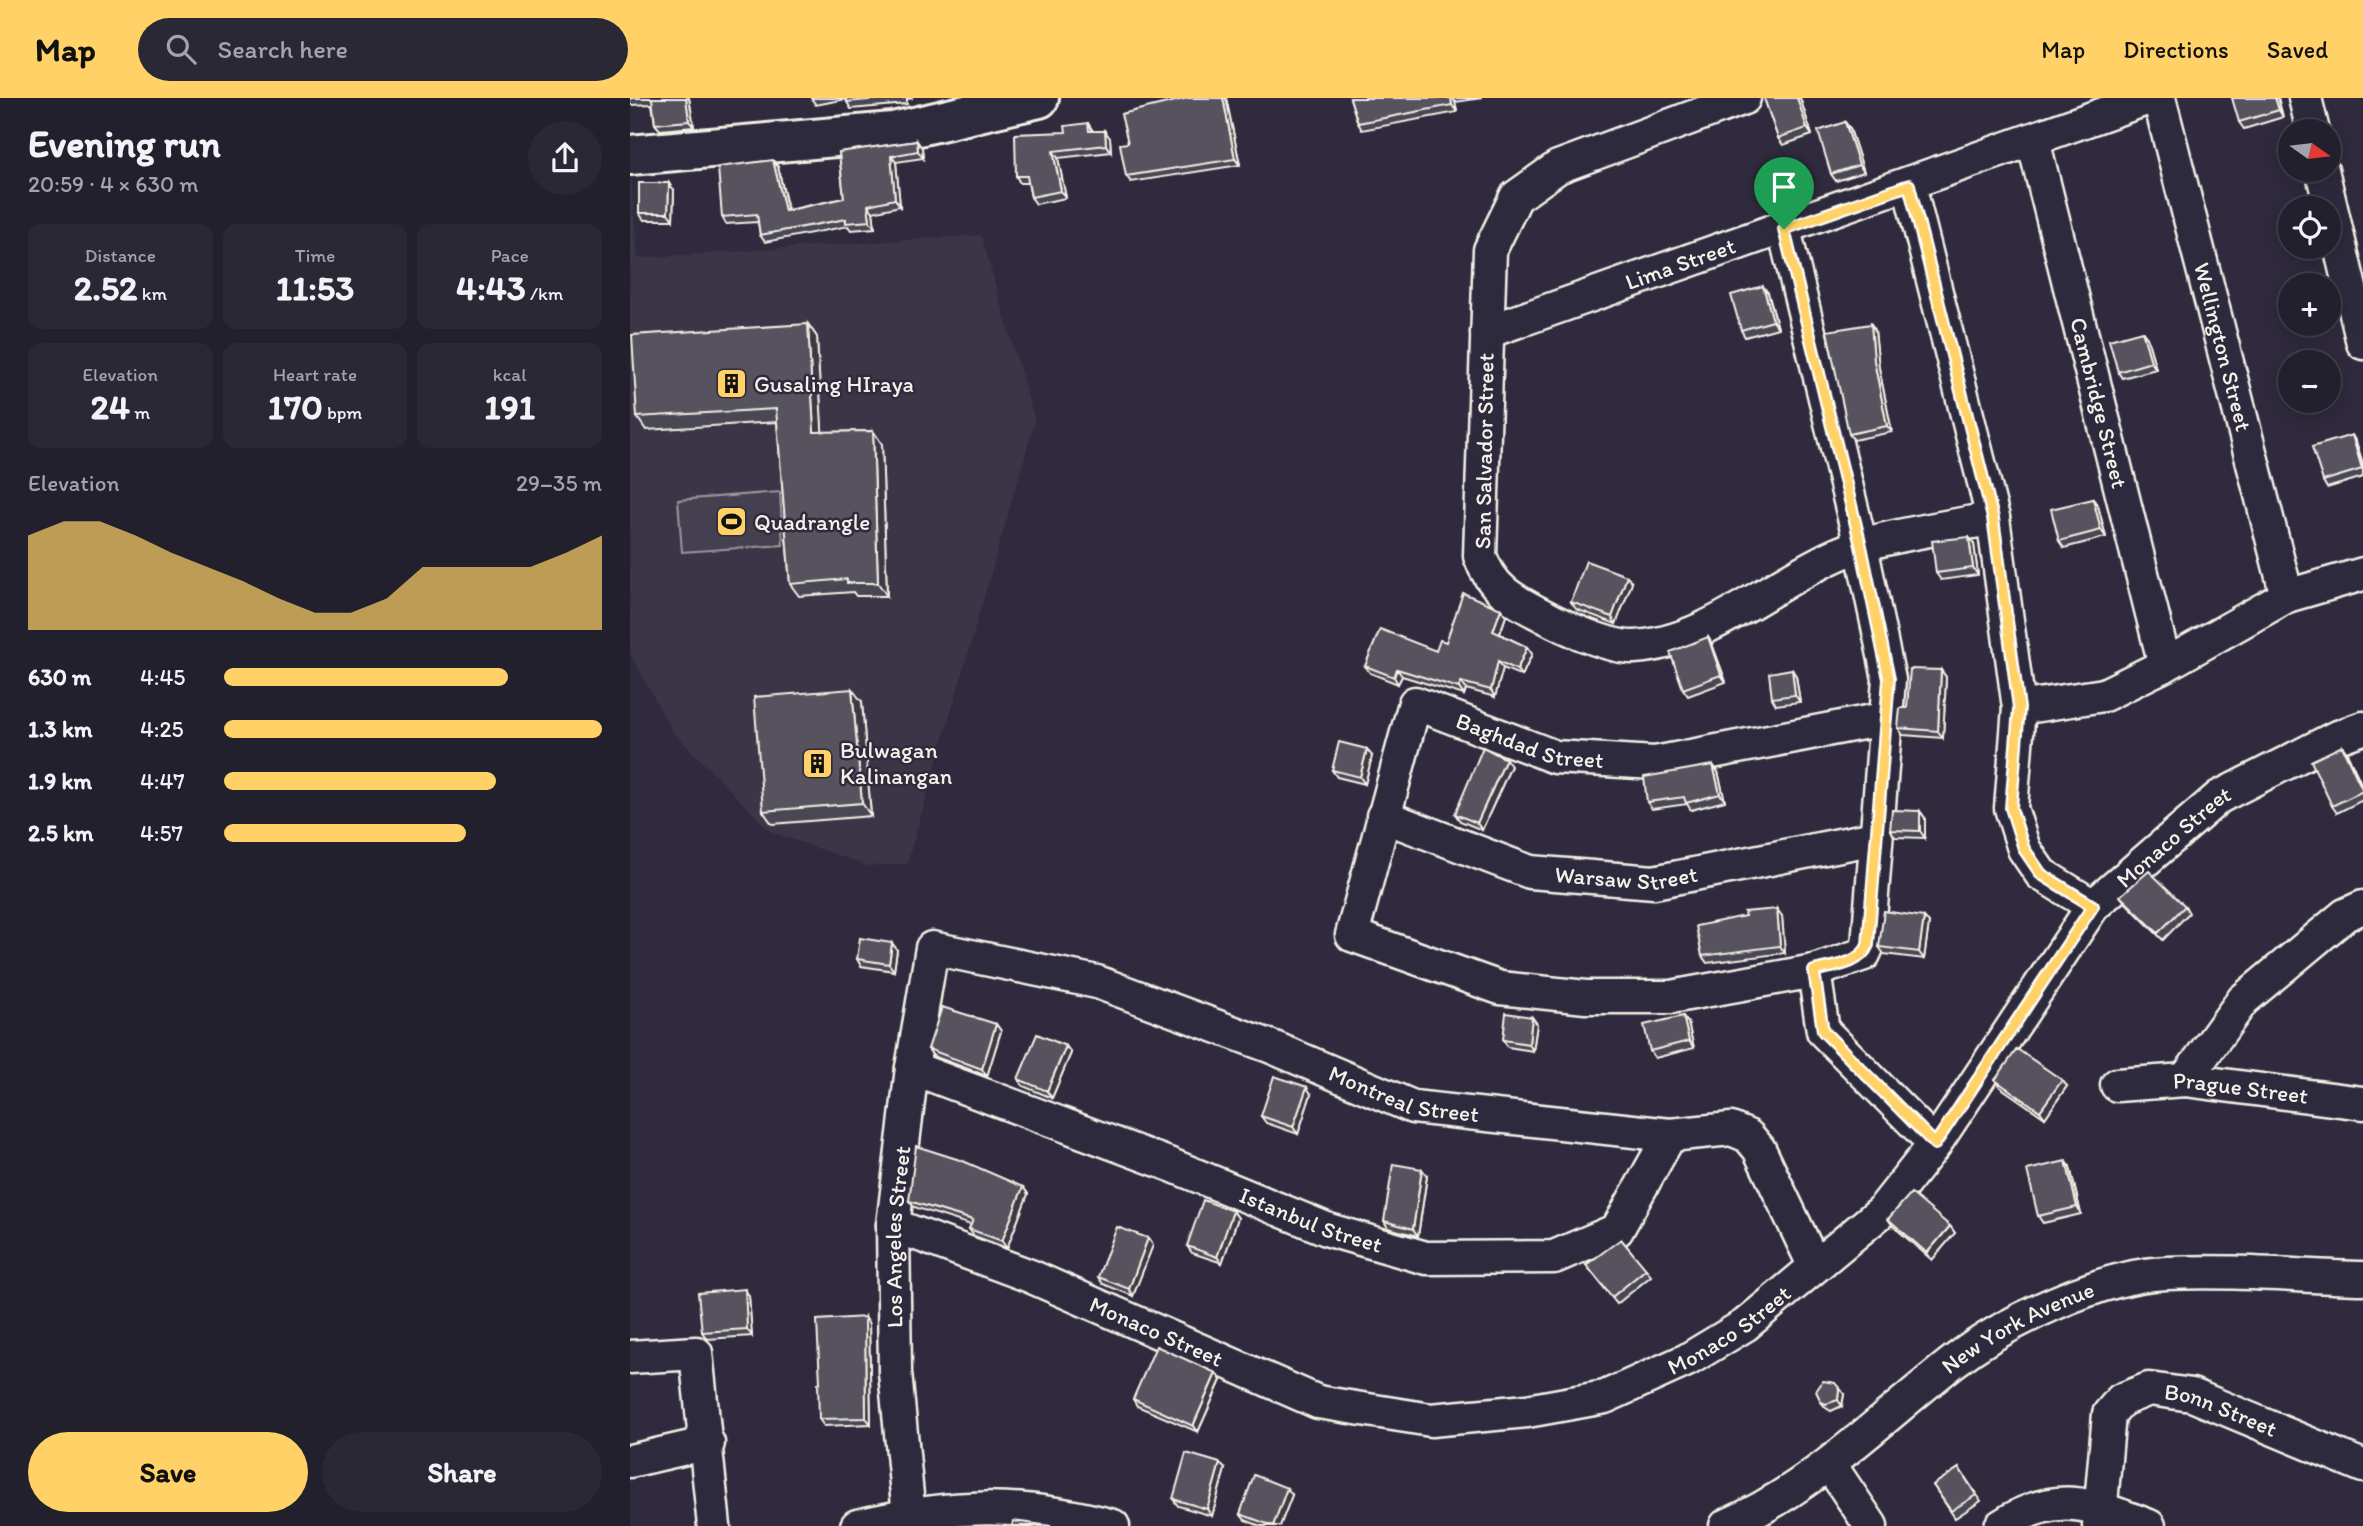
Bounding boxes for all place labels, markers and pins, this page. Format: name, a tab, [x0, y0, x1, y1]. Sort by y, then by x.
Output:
pin	[1754, 157, 1814, 229]
building icon: Gusaling HIraya	[714, 367, 748, 401]
place label: Gusaling HIraya	[754, 370, 914, 398]
sports icon: Quadrangle	[714, 505, 748, 539]
place label: Quadrangle	[754, 508, 870, 536]
place label: Bulwagan Kalinangan	[840, 736, 952, 790]
building icon: Bulwagan Kalinangan	[800, 746, 834, 780]

